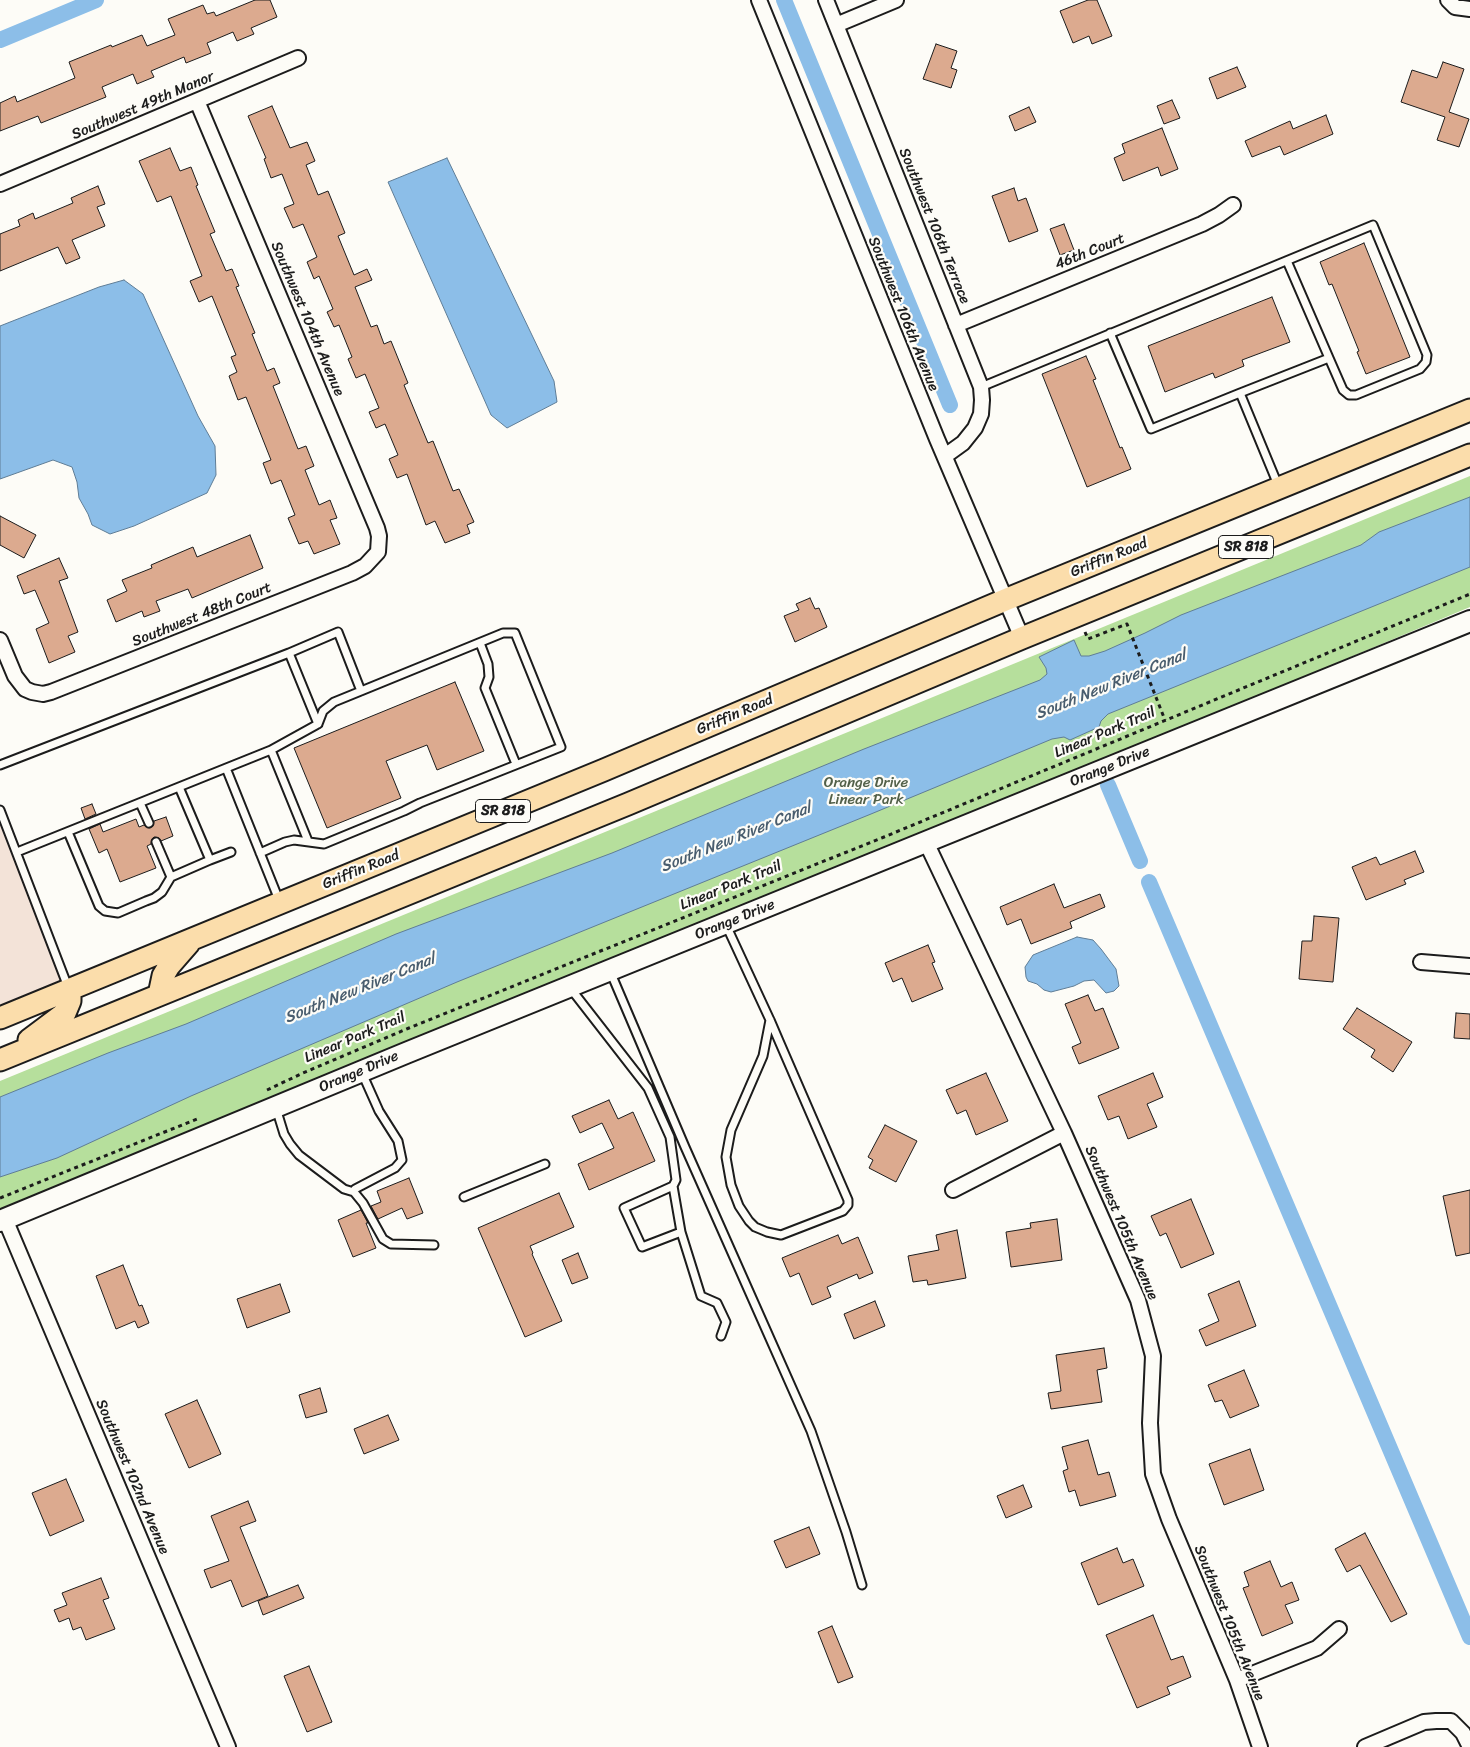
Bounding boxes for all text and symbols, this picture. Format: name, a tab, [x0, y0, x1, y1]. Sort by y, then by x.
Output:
street label: Southwest 49th Manor	[69, 68, 217, 144]
street label: Southwest 106th Terrace	[894, 145, 974, 307]
street label: 46th Court	[1052, 230, 1128, 274]
street label: Southwest 106th Avenue	[864, 234, 942, 394]
street label: Southwest 104th Avenue	[266, 239, 348, 399]
street label: Griffin Road	[1068, 534, 1150, 582]
road number: SR 818	[1218, 536, 1274, 558]
street label: Southwest 48th Court	[130, 579, 274, 651]
water label: South New River Canal	[1033, 646, 1189, 724]
street label: Griffin Road	[694, 691, 776, 739]
street label: Linear Park Trail	[1052, 704, 1158, 762]
street label: Orange Drive	[1067, 743, 1153, 791]
park label: Orange Drive Linear Park	[824, 774, 908, 809]
road number: SR 818	[476, 799, 530, 822]
water label: South New River Canal	[658, 799, 814, 877]
street label: Griffin Road	[320, 846, 402, 894]
street label: Linear Park Trail	[677, 857, 785, 915]
street label: Orange Drive	[692, 896, 778, 944]
water label: South New River Canal	[282, 950, 438, 1028]
street label: Linear Park Trail	[302, 1009, 408, 1067]
street label: Orange Drive	[317, 1047, 401, 1097]
street label: Southwest 105th Avenue	[1080, 1143, 1162, 1303]
street label: Southwest 102nd Avenue	[91, 1397, 173, 1557]
street label: Southwest 105th Avenue	[1190, 1543, 1268, 1703]

